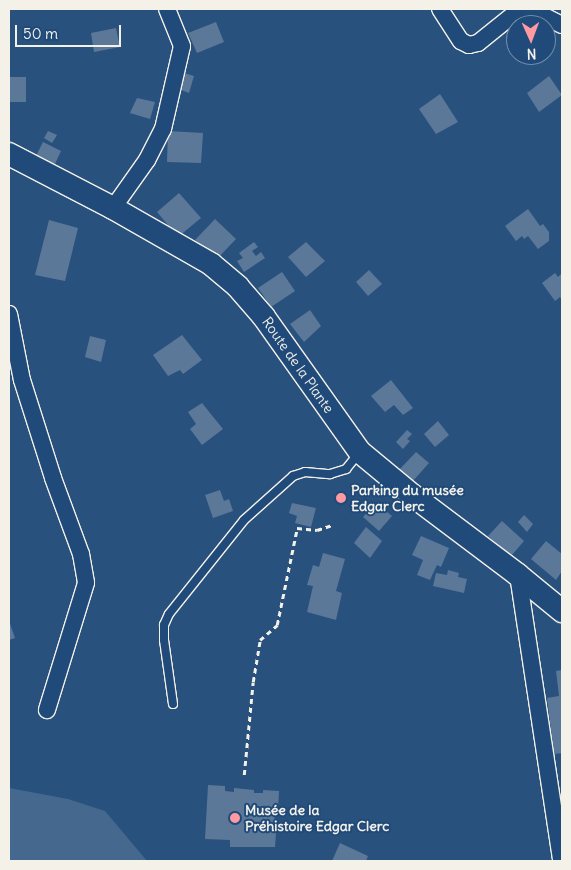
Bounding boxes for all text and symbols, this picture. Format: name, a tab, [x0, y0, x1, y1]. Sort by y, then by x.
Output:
scale bar	[18, 15, 124, 47]
north arrow	[506, 15, 556, 65]
text: 50 m	[23, 24, 58, 43]
text: N	[526, 45, 537, 63]
street label: Route de la Plante	[259, 314, 337, 416]
place label: Parking du musée Edgar Clerc	[351, 482, 464, 514]
marker: Parking du musée Edgar Clerc	[335, 492, 347, 504]
place label: Musée de la Préhistoire Edgar Clerc	[245, 802, 389, 834]
marker: Musée de la Préhistoire Edgar Clerc	[229, 812, 241, 824]

